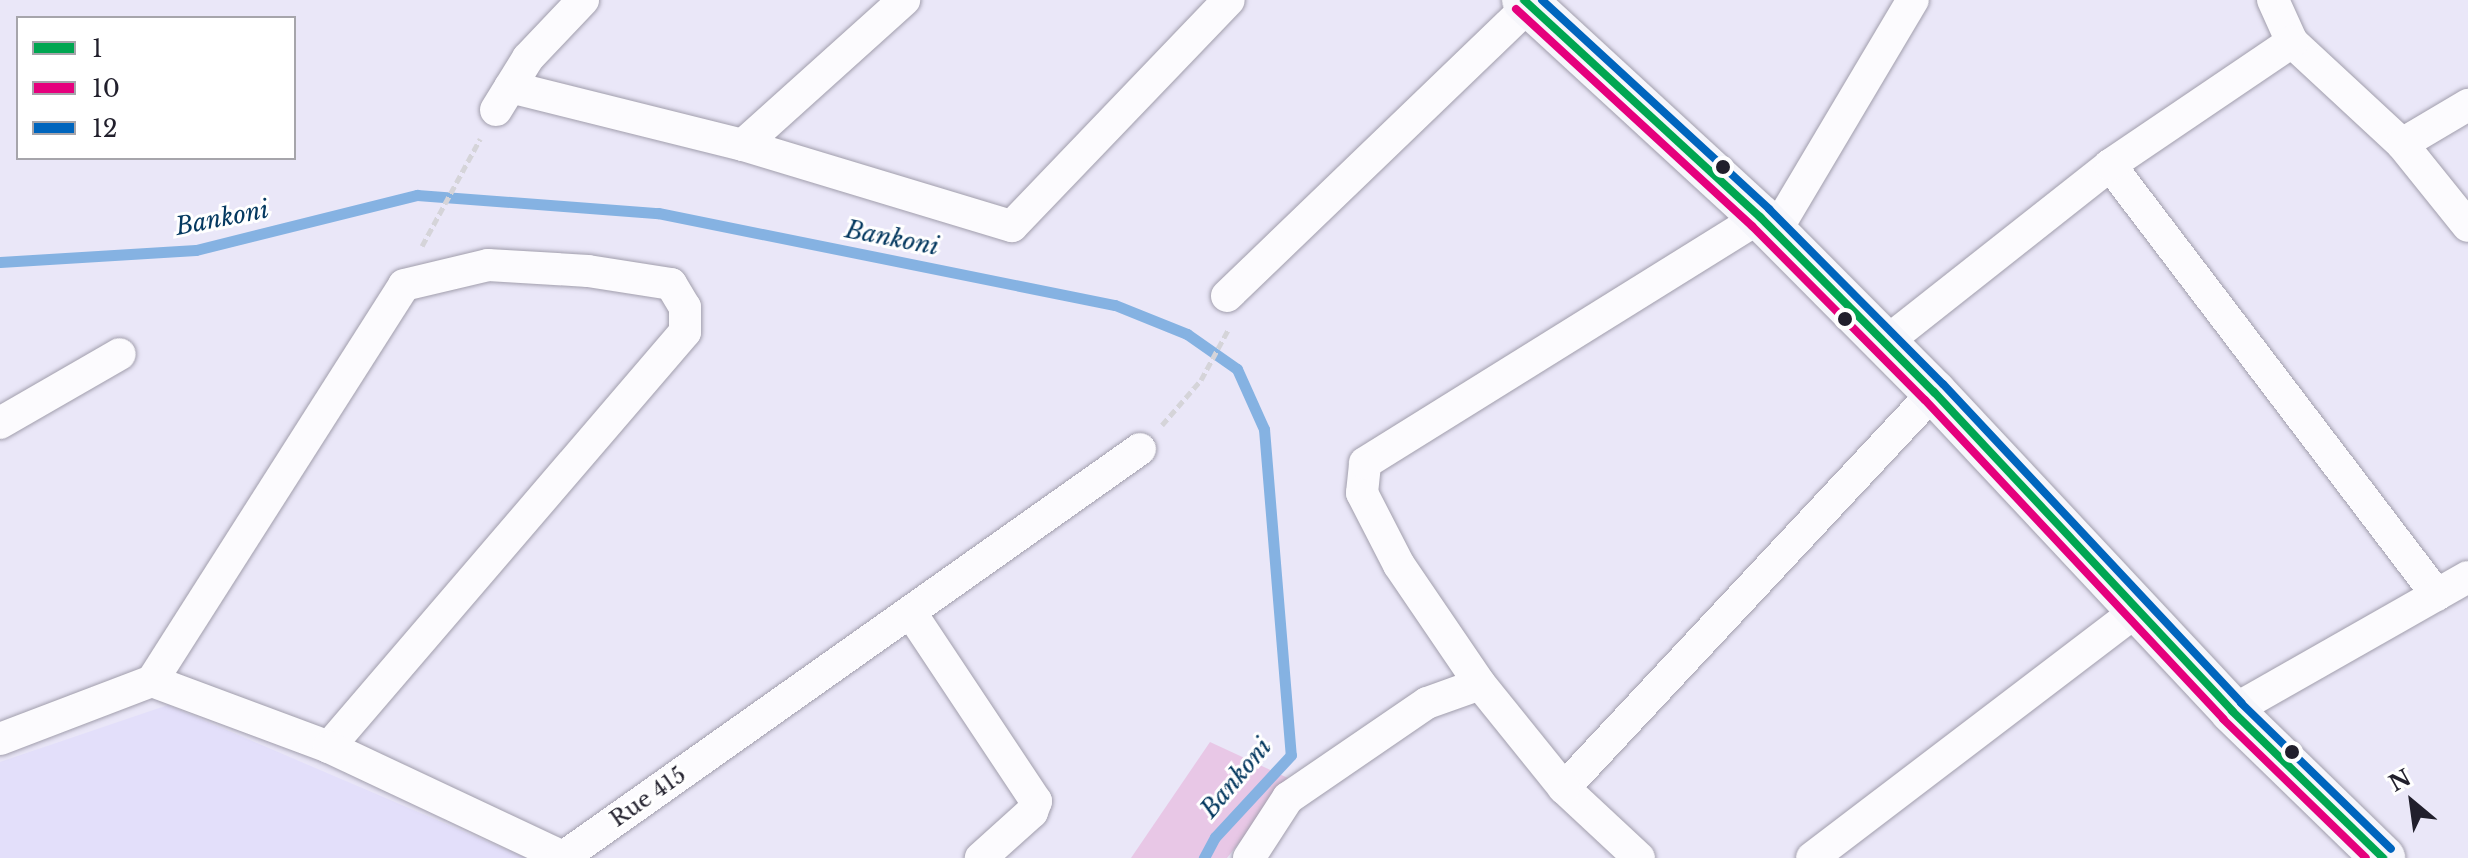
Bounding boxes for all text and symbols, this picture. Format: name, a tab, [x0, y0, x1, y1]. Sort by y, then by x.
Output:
legend	[16, 16, 296, 160]
text: 1	[92, 34, 103, 63]
text: 10	[92, 74, 120, 103]
text: 12	[92, 114, 118, 143]
unlabelled marker	[1715, 159, 1731, 175]
water label: Bankoni	[173, 195, 271, 241]
water label: Bankoni	[843, 215, 941, 261]
unlabelled marker	[1837, 311, 1853, 327]
water label: Bankoni	[1195, 733, 1277, 823]
unlabelled marker	[2284, 744, 2300, 760]
street label: Rue 415	[605, 761, 691, 833]
north arrow	[2372, 762, 2452, 842]
text: N	[2385, 764, 2416, 797]

